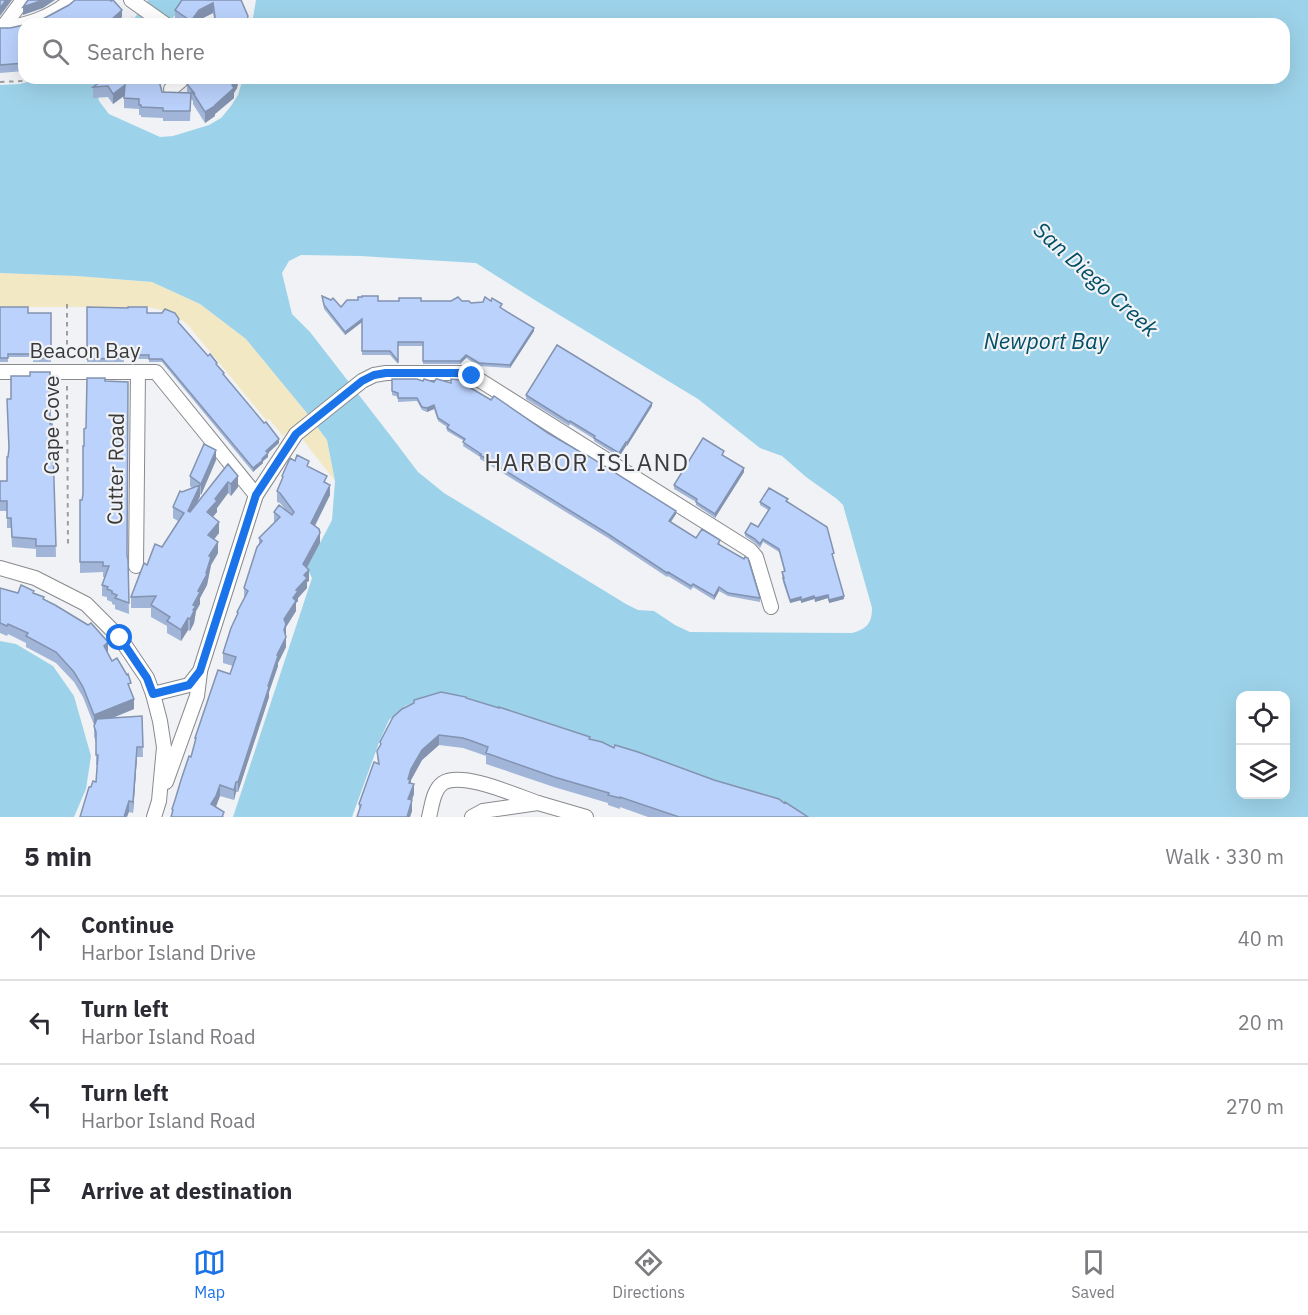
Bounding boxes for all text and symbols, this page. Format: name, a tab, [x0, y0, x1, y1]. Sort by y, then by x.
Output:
search box	[18, 18, 1290, 84]
icon: search	[39, 35, 72, 68]
text: Search here	[87, 37, 205, 66]
water label: San Diego Creek	[1028, 215, 1165, 343]
water label: Newport Bay	[984, 326, 1110, 355]
street label: Beacon Bay	[30, 336, 141, 364]
route end	[458, 362, 484, 388]
street label: Cape Cove	[37, 375, 65, 475]
street label: Cutter Road	[100, 413, 130, 525]
district label: HARBOR ISLAND	[484, 446, 690, 478]
route start	[106, 624, 132, 650]
map controls	[1236, 691, 1290, 799]
button: locate	[1236, 691, 1290, 745]
button: layers	[1236, 745, 1290, 799]
text: 5 min	[24, 839, 92, 873]
text: Walk · 330 m	[1166, 843, 1284, 870]
text: Continue	[81, 910, 174, 939]
icon: ahead	[24, 922, 57, 955]
text: 40 m	[1238, 925, 1284, 952]
text: Harbor Island Drive	[81, 939, 256, 966]
text: Turn left	[81, 994, 169, 1023]
icon: left	[24, 1006, 57, 1039]
text: 20 m	[1238, 1009, 1284, 1036]
text: Harbor Island Road	[81, 1023, 256, 1050]
text: Turn left	[81, 1078, 169, 1107]
icon: left	[24, 1090, 57, 1123]
text: 270 m	[1226, 1093, 1284, 1120]
text: Harbor Island Road	[81, 1107, 256, 1134]
icon: arrive	[24, 1174, 57, 1207]
text: Arrive at destination	[81, 1176, 292, 1205]
tab: Map	[193, 1246, 226, 1302]
tab: Directions	[612, 1246, 685, 1302]
tab: Saved	[1071, 1246, 1115, 1302]

